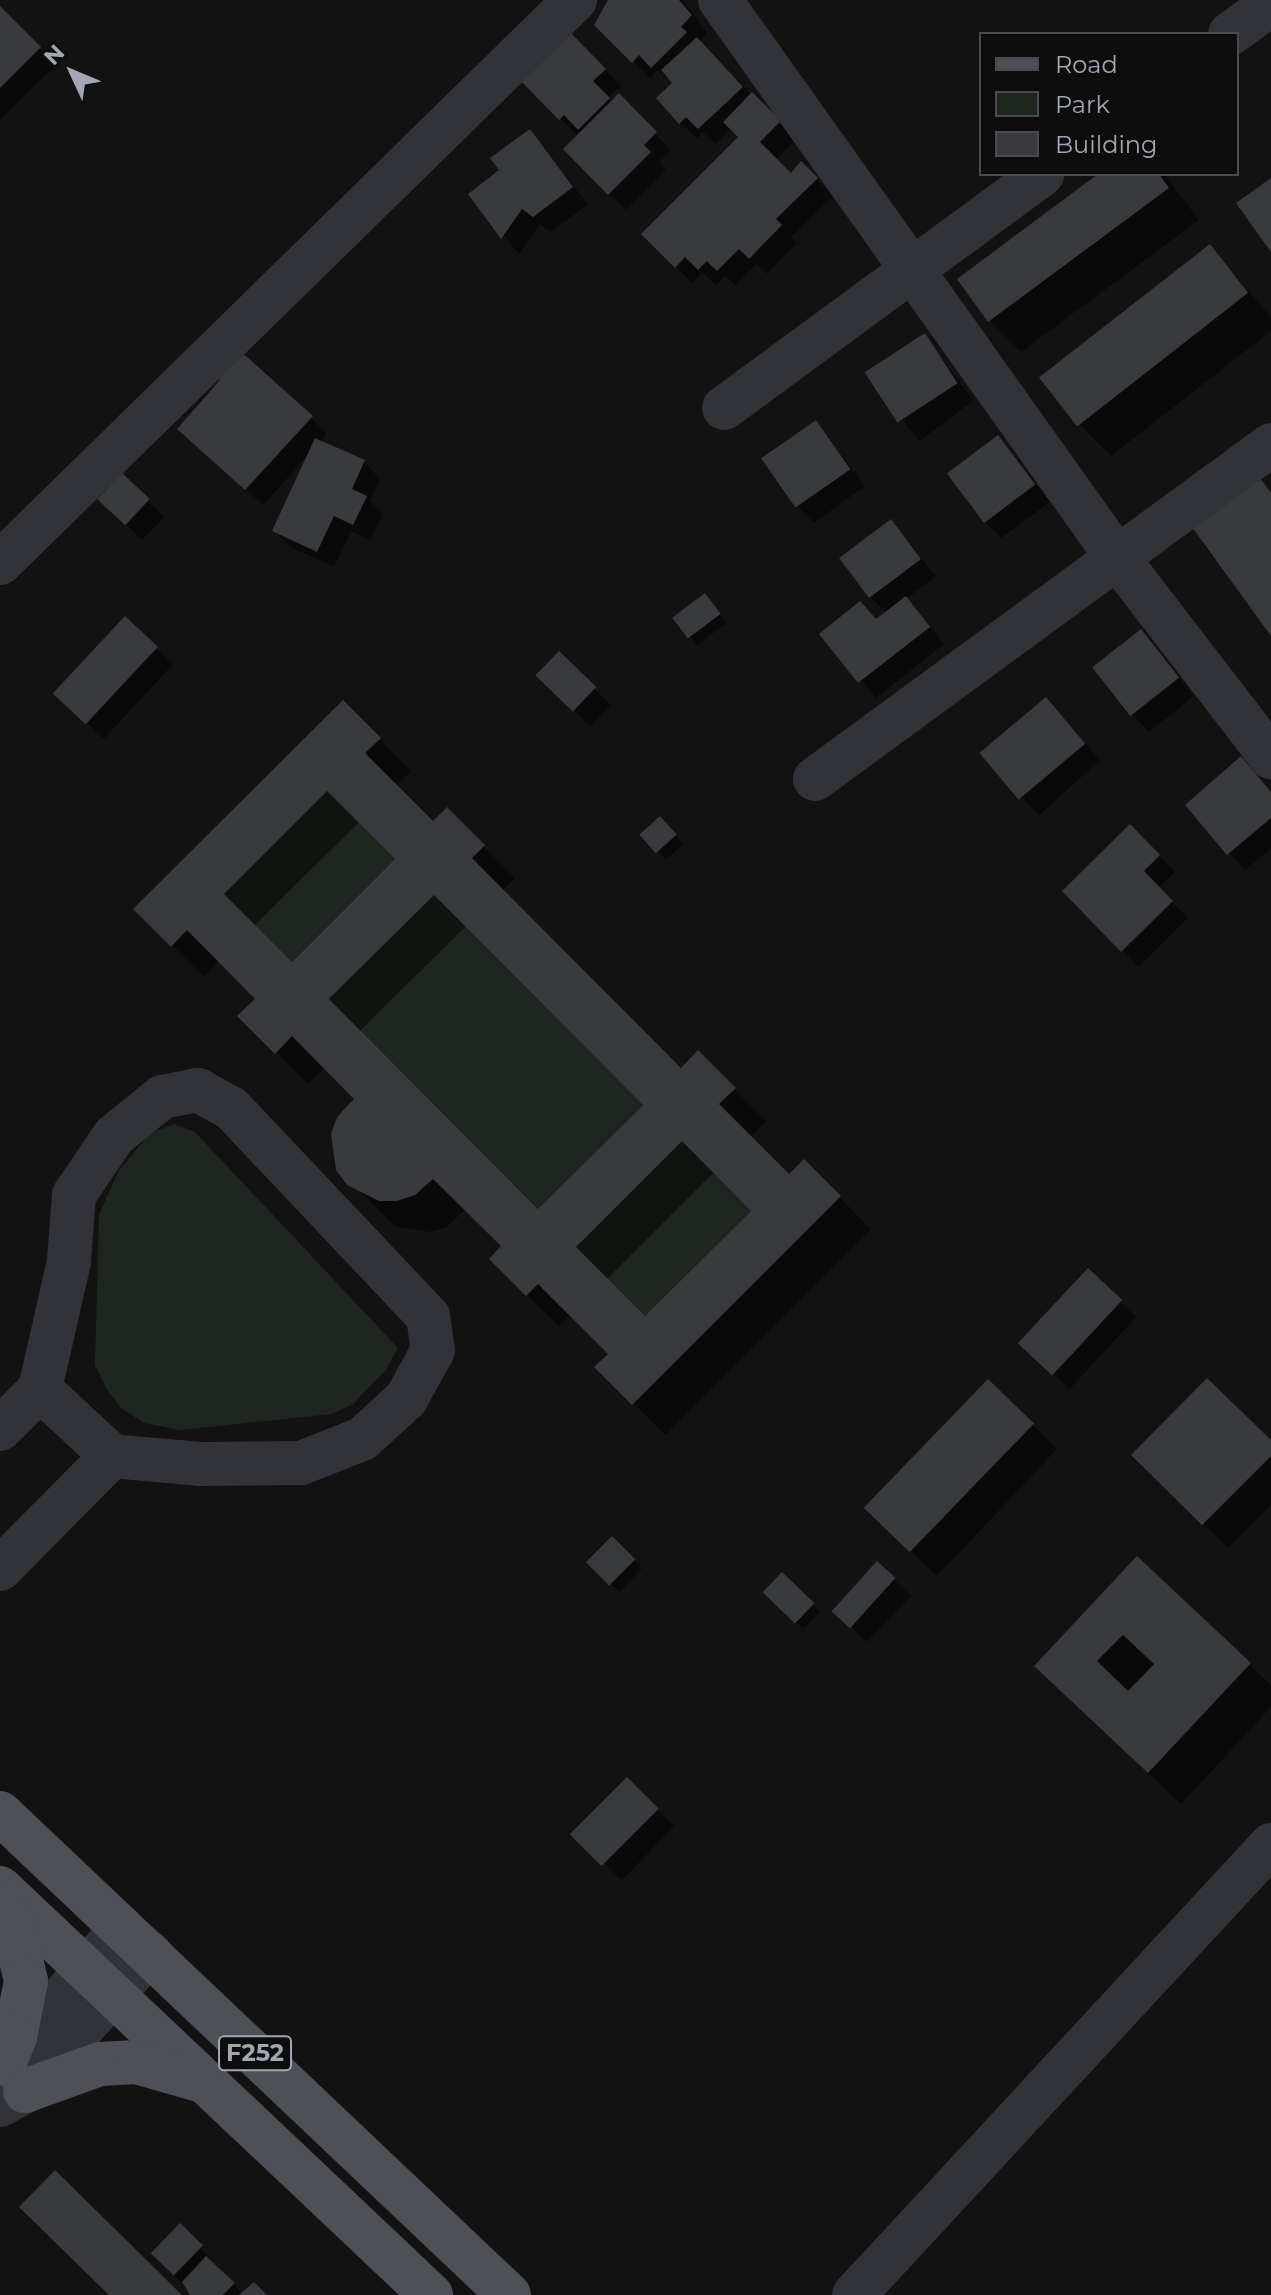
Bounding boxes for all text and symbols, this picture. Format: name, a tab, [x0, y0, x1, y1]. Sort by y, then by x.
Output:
north arrow	[32, 32, 112, 112]
legend	[979, 32, 1239, 176]
text: N	[38, 39, 70, 71]
text: Road	[1055, 50, 1118, 79]
text: Park	[1055, 90, 1110, 119]
text: Building	[1055, 130, 1158, 159]
road number: F252	[217, 2033, 293, 2073]

